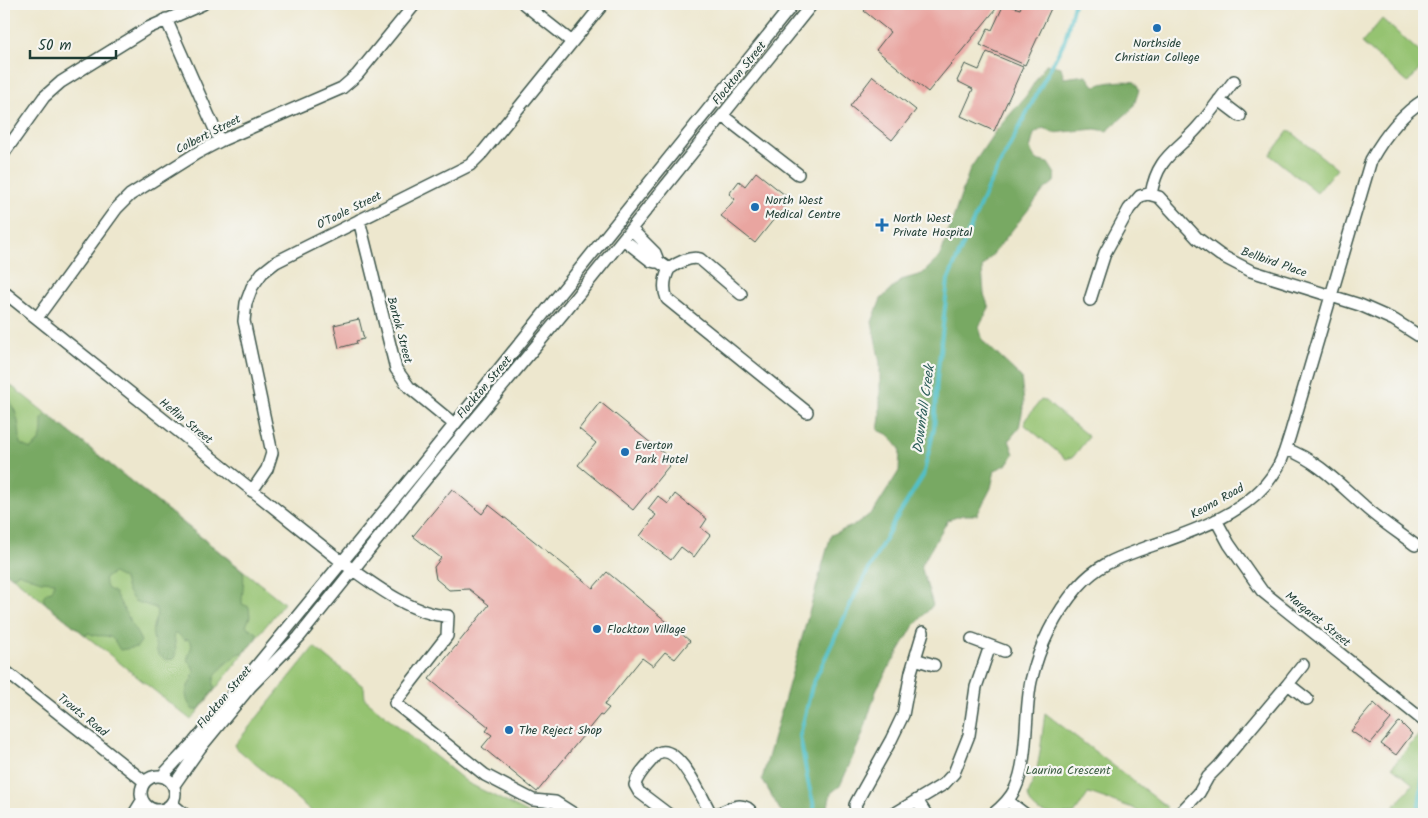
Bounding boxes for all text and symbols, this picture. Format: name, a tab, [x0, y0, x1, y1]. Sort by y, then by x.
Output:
marker: Northside Christian College	[1151, 22, 1163, 34]
scale bar	[30, 28, 116, 60]
text: 50 m	[38, 34, 72, 58]
place label: Northside Christian College	[1115, 34, 1200, 67]
street label: Flockton Street	[708, 37, 771, 109]
street label: Colbert Street	[172, 110, 245, 159]
street label: O'Toole Street	[314, 186, 385, 234]
place label: North West Medical Centre	[765, 191, 841, 224]
marker: North West Medical Centre	[749, 201, 761, 213]
place label: North West Private Hospital	[893, 209, 972, 242]
marker: North West Private Hospital	[875, 218, 889, 232]
street label: Bellbird Place	[1238, 242, 1310, 283]
street label: Bartok Street	[382, 295, 418, 366]
street label: Flockton Street	[452, 351, 517, 423]
water label: Downfall Creek	[907, 361, 941, 455]
street label: Heflin Street	[155, 394, 217, 449]
place label: Everton Park Hotel	[635, 436, 688, 469]
marker: Everton Park Hotel	[619, 446, 631, 458]
street label: Keona Road	[1187, 478, 1248, 524]
street label: Margaret Street	[1281, 587, 1355, 652]
place label: Flockton Village	[607, 620, 686, 639]
marker: Flockton Village	[591, 623, 603, 635]
street label: Flockton Street	[192, 661, 257, 733]
street label: Trouts Road	[53, 689, 113, 742]
place label: The Reject Shop	[519, 721, 602, 740]
marker: The Reject Shop	[503, 724, 515, 736]
park label: Laurina Crescent	[1025, 761, 1111, 780]

